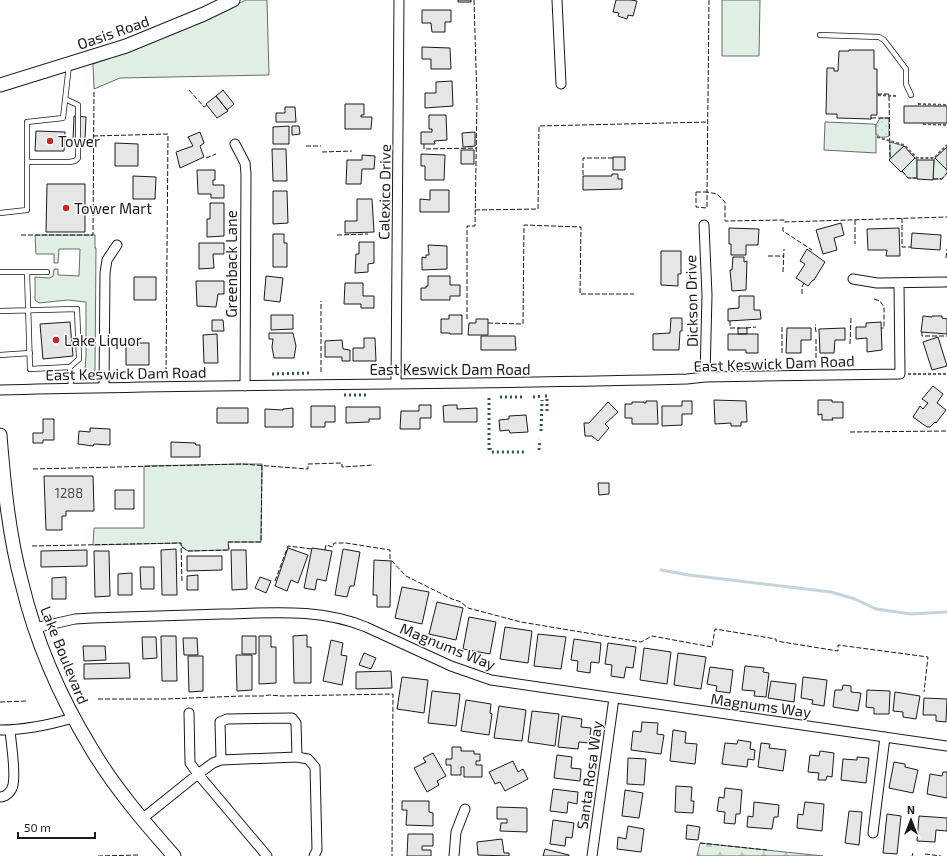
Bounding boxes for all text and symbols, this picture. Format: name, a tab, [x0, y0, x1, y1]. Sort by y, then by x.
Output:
street label: Oasis Road	[75, 11, 151, 53]
place label: Tower	[58, 132, 100, 150]
marker: Tower	[45, 136, 55, 146]
street label: Calexico Drive	[374, 144, 394, 240]
place label: Tower Mart	[74, 199, 152, 217]
marker: Tower Mart	[61, 203, 71, 213]
street label: Greenback Lane	[222, 210, 240, 318]
street label: Dickson Drive	[681, 255, 701, 347]
place label: Lake Liquor	[64, 331, 142, 349]
marker: Lake Liquor	[51, 335, 61, 345]
street label: East Keswick Dam Road	[693, 351, 855, 375]
street label: East Keswick Dam Road	[369, 360, 531, 378]
street label: East Keswick Dam Road	[45, 363, 207, 383]
house number: 1288	[55, 485, 83, 501]
street label: Lake Boulevard	[37, 603, 93, 707]
street label: Magnums Way	[398, 619, 498, 673]
street label: Magnums Way	[710, 689, 812, 721]
street label: Santa Rosa Way	[572, 719, 606, 831]
north arrow	[891, 800, 931, 840]
text: N	[907, 803, 915, 816]
scale bar	[18, 814, 95, 840]
text: 50 m	[24, 820, 51, 834]

